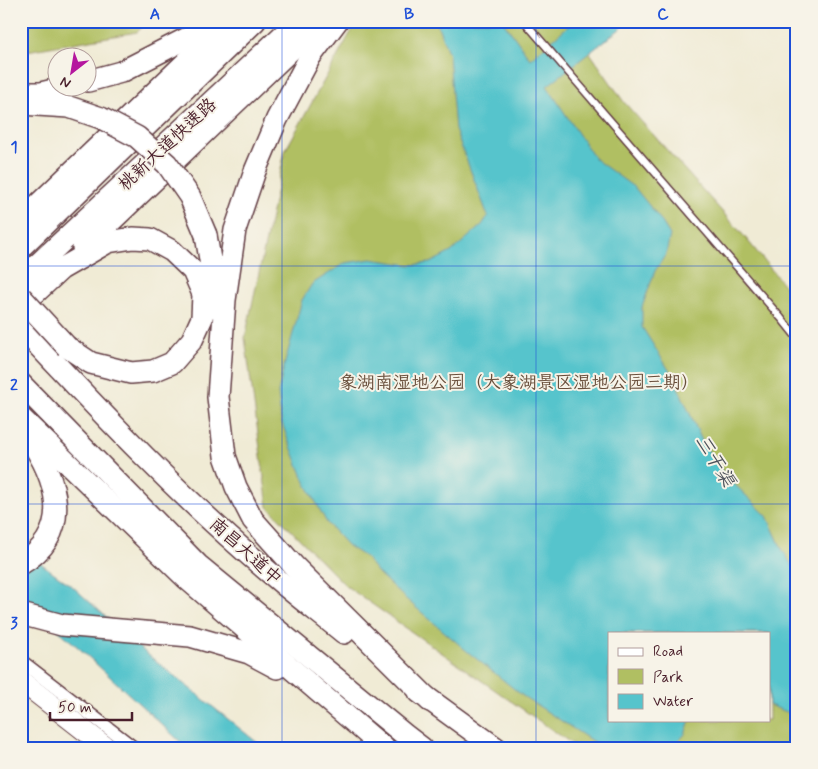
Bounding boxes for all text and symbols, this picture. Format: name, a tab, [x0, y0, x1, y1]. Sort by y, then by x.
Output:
text: A	[150, 4, 160, 25]
text: B	[404, 4, 414, 25]
text: C	[657, 4, 669, 25]
north arrow	[48, 48, 98, 98]
text: N	[57, 72, 74, 92]
street label: 桃新大道快速路	[113, 93, 222, 196]
text: 1	[10, 137, 18, 158]
park label: 象湖南湿地公园（大象湖景区湿地公园三期）	[339, 371, 699, 395]
text: 2	[10, 375, 18, 396]
water label: 三干渠	[689, 430, 741, 493]
street label: 南昌大道中	[204, 513, 287, 591]
text: 3	[10, 613, 18, 634]
legend	[608, 632, 770, 722]
text: Road	[653, 642, 683, 662]
text: Park	[653, 668, 683, 688]
scale bar	[50, 689, 132, 721]
text: Water	[653, 692, 693, 712]
text: 50 m	[58, 698, 92, 718]

